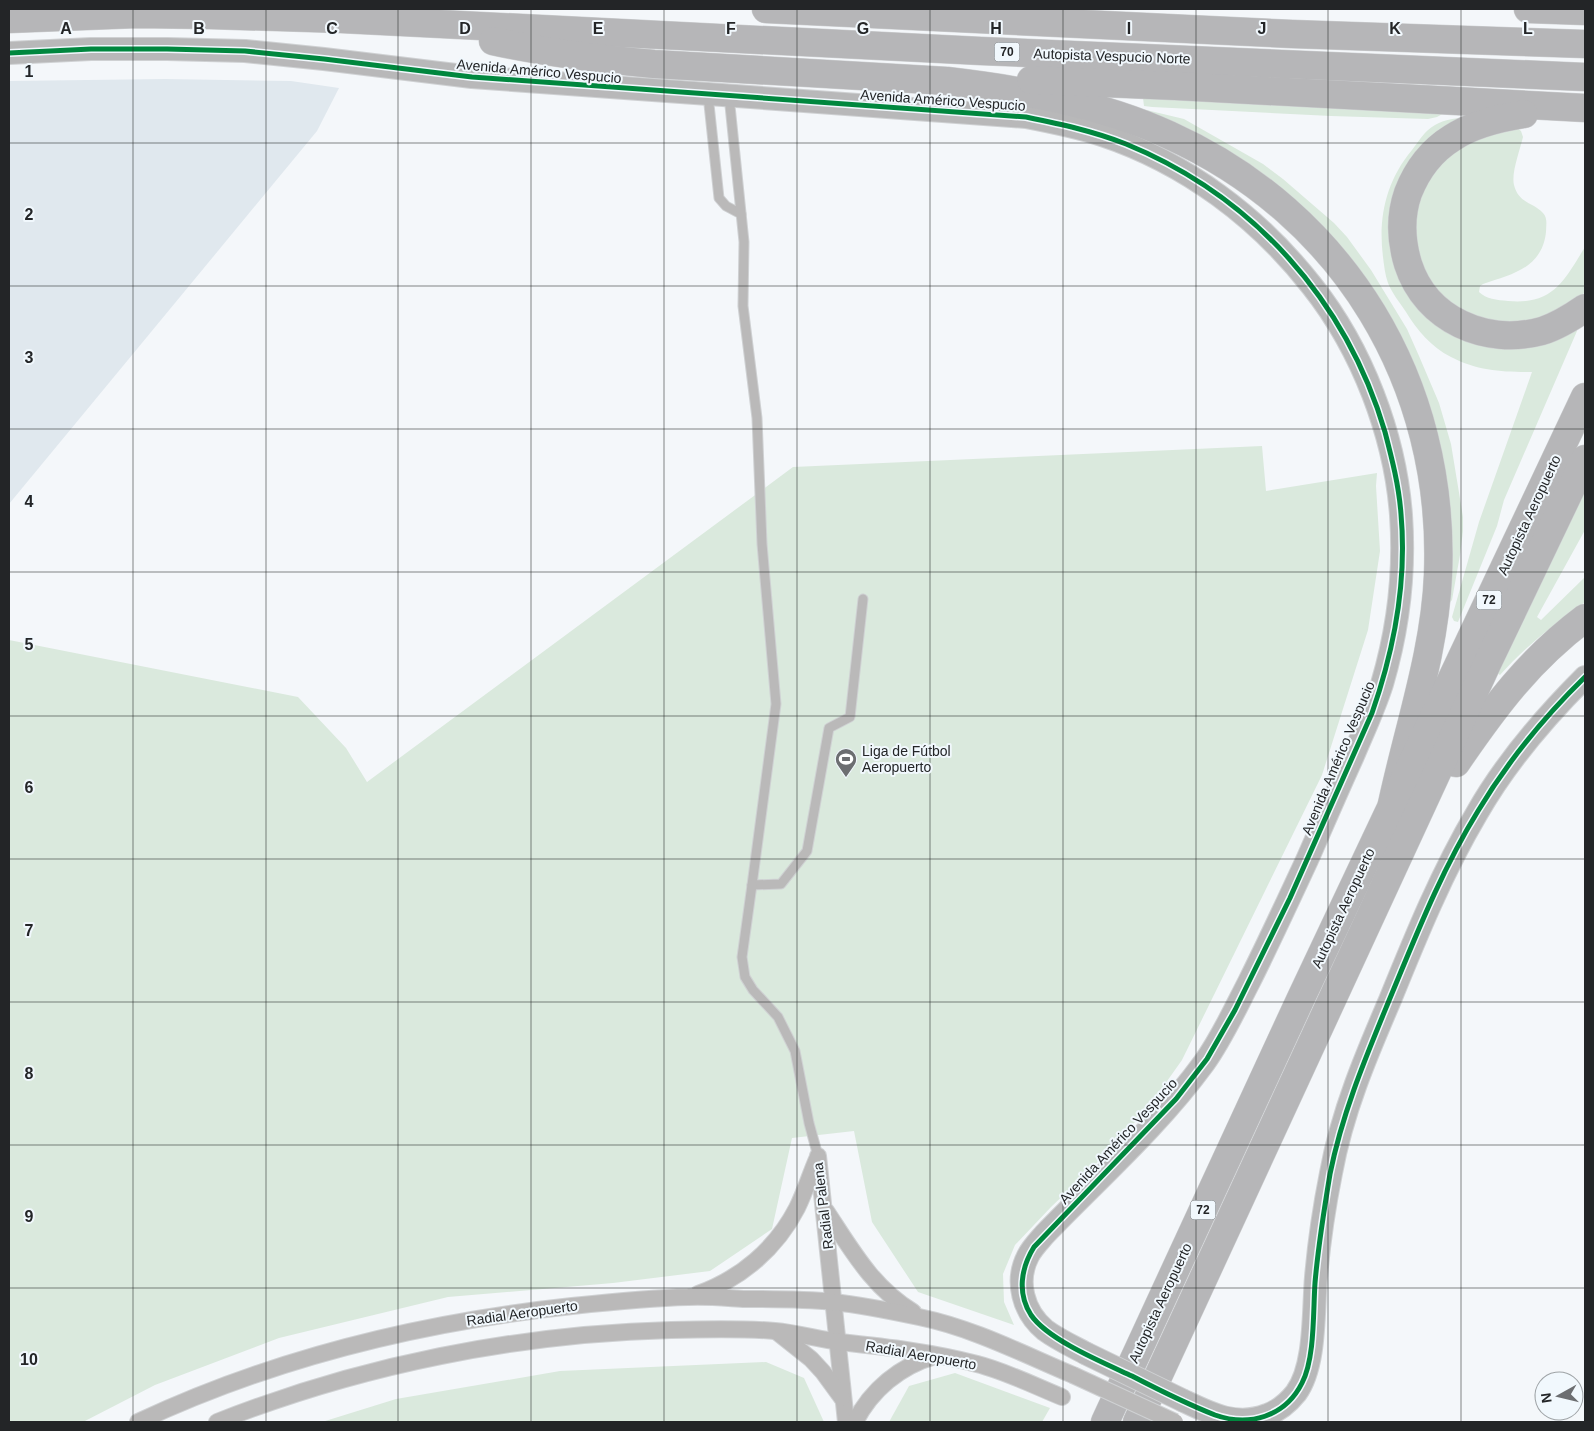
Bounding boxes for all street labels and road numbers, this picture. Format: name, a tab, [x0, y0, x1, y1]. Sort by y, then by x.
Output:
road number: 70	[994, 42, 1020, 62]
street label: Autopista Vespucio Norte	[1033, 45, 1191, 67]
street label: Avenida Américo Vespucio	[456, 56, 622, 86]
street label: Avenida Américo Vespucio	[860, 86, 1026, 114]
street label: Autopista Aeropuerto	[1494, 452, 1564, 578]
road number: 72	[1476, 590, 1502, 610]
street label: Avenida Américo Vespucio	[1298, 679, 1378, 837]
street label: Autopista Aeropuerto	[1308, 845, 1378, 971]
street label: Avenida Américo Vespucio	[1056, 1075, 1180, 1207]
street label: Radial Palena	[810, 1162, 836, 1250]
road number: 72	[1190, 1200, 1216, 1220]
street label: Autopista Aeropuerto	[1125, 1240, 1195, 1366]
street label: Radial Aeropuerto	[465, 1297, 579, 1329]
street label: Radial Aeropuerto	[864, 1337, 978, 1373]

